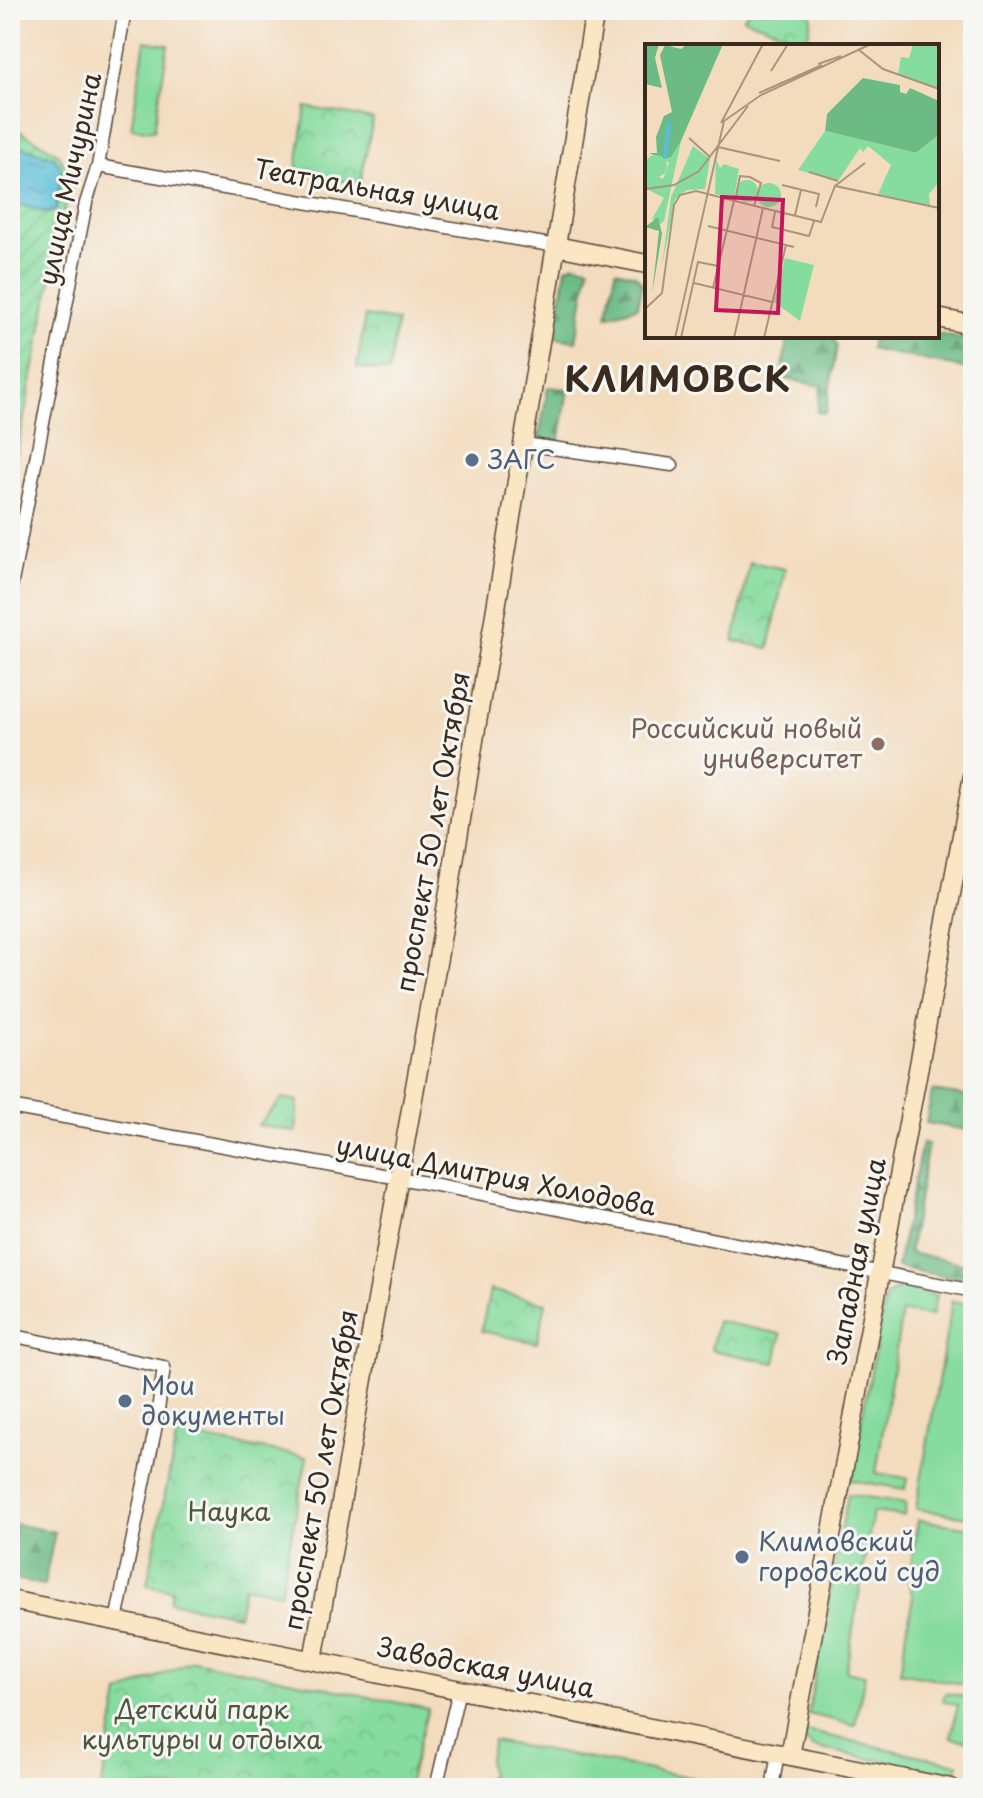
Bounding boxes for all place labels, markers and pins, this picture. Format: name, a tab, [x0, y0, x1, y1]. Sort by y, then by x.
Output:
place label: ЗАГС	[487, 439, 556, 478]
marker: ЗАГС	[463, 451, 481, 469]
place label: Российский новый университет	[631, 708, 863, 777]
marker: Российский новый университет	[869, 735, 887, 753]
place label: Мои документы	[141, 1365, 285, 1434]
marker: Мои документы	[116, 1392, 134, 1410]
place label: Климовский городской суд	[758, 1521, 940, 1590]
marker: Климовский городской суд	[733, 1548, 751, 1566]

